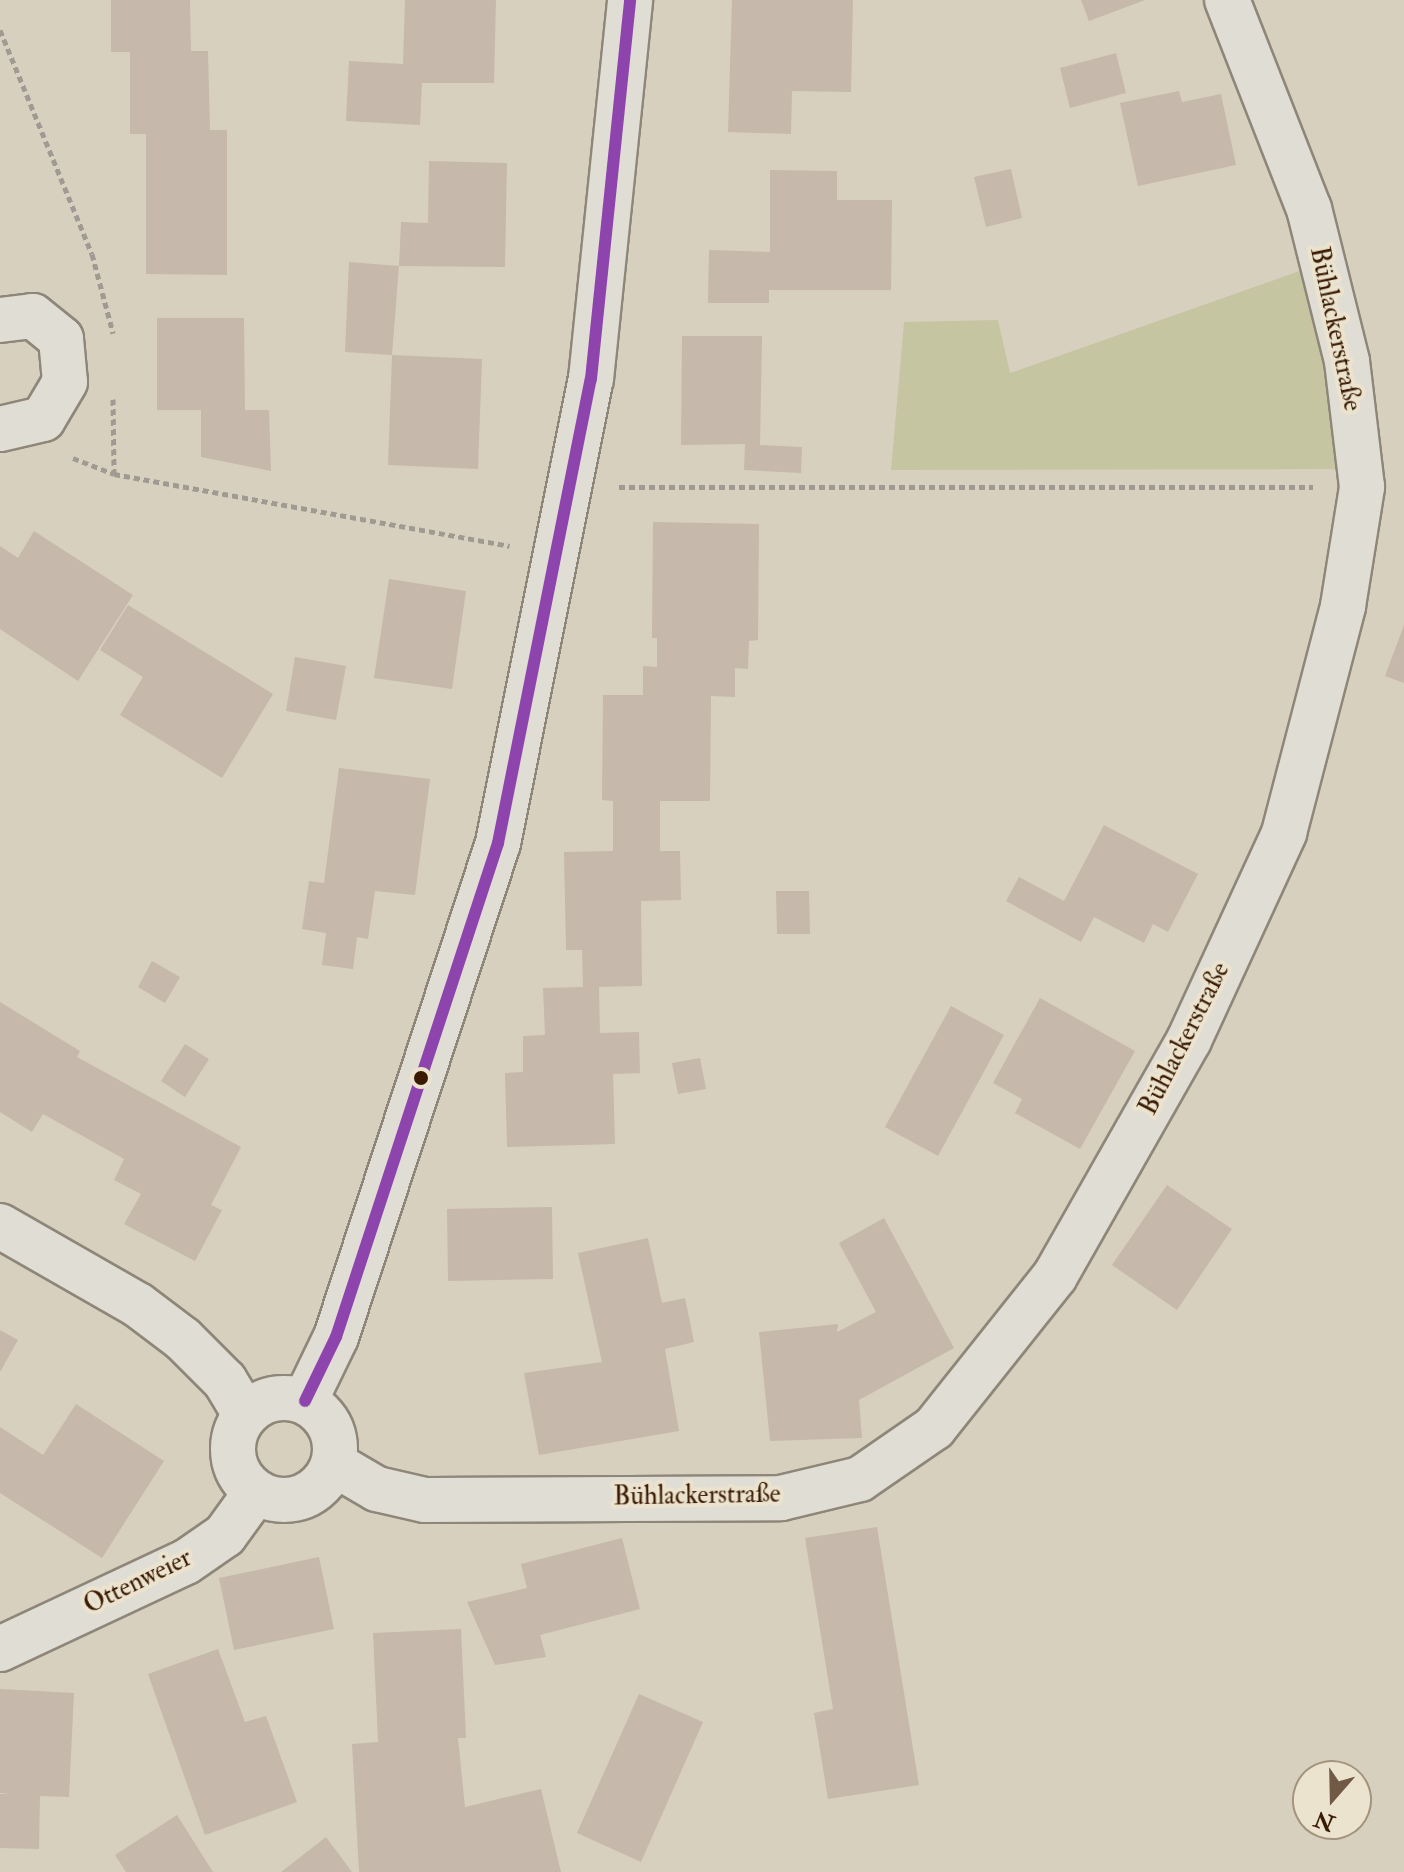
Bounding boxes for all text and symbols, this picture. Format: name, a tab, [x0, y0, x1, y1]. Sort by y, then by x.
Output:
street label: Bühlackerstraße	[1302, 244, 1368, 414]
street label: Bühlackerstraße	[1133, 957, 1237, 1121]
unlabelled marker	[413, 1070, 429, 1086]
street label: Bühlackerstraße	[613, 1479, 781, 1513]
street label: Ottenweier	[79, 1543, 197, 1621]
north arrow	[1292, 1760, 1372, 1840]
text: N	[1310, 1804, 1339, 1837]

